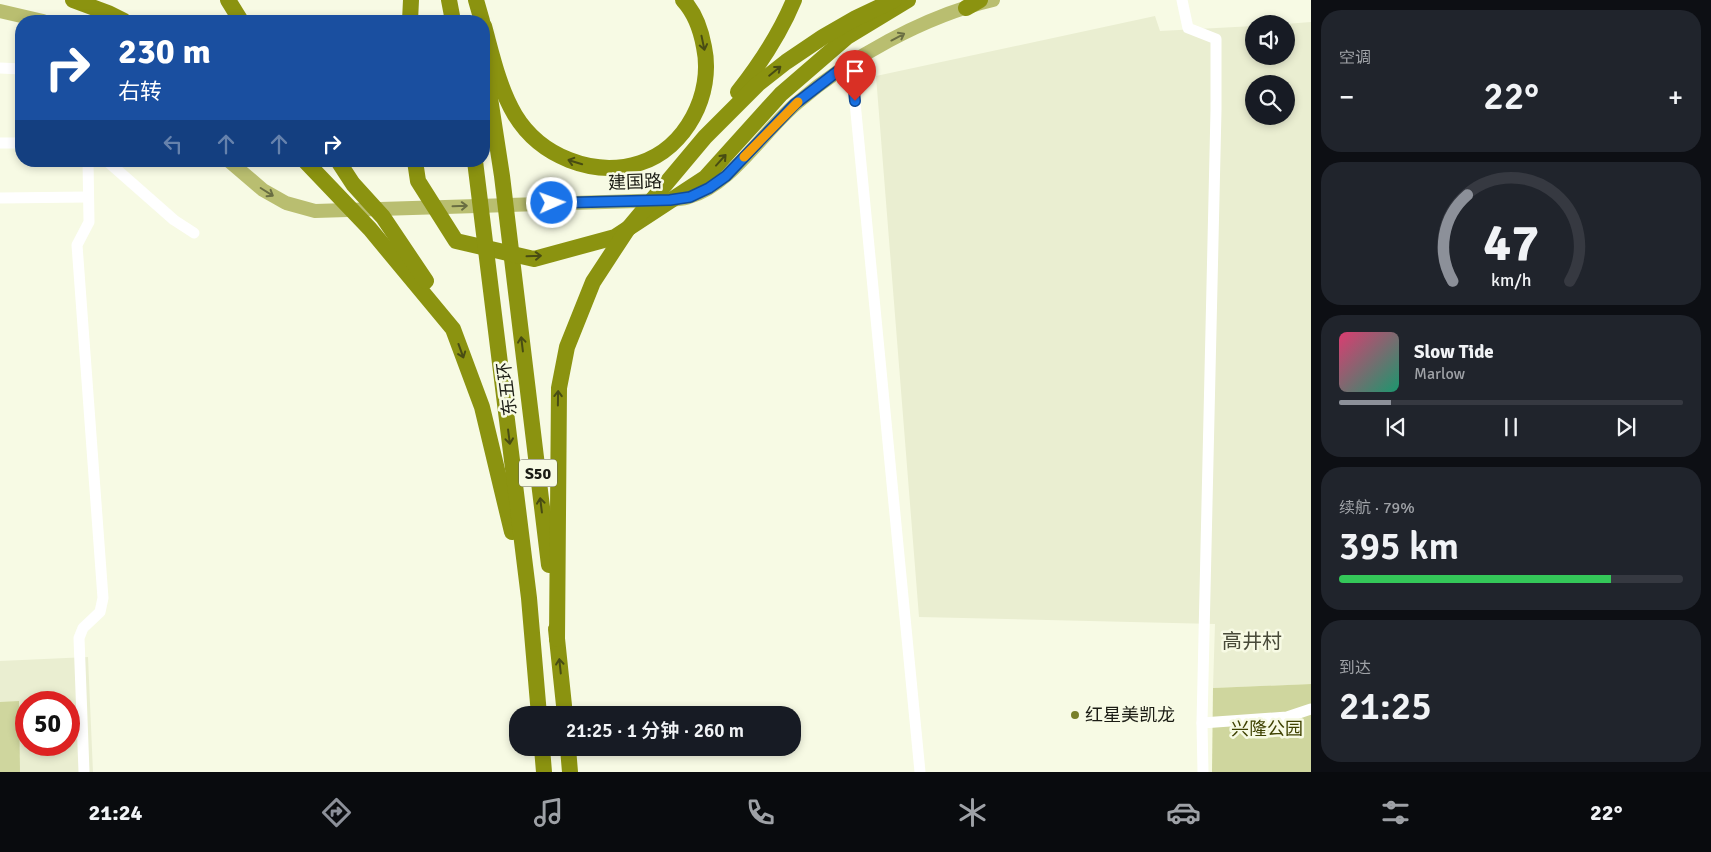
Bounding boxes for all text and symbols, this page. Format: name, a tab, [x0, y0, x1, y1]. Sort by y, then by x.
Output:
map controls	[1245, 15, 1295, 125]
button: sound	[1245, 15, 1295, 65]
text: 230 m	[118, 30, 211, 73]
one-way arrow	[890, 32, 905, 41]
icon: right	[35, 35, 100, 100]
one-way arrow	[699, 35, 709, 51]
text: 空调	[1339, 48, 1371, 68]
pin	[834, 50, 876, 101]
icon: arrive	[841, 57, 869, 85]
one-way arrow	[768, 65, 781, 76]
text: 22°	[1483, 73, 1539, 120]
button: search	[1245, 75, 1295, 125]
text: 右转	[118, 78, 162, 105]
text: −	[1339, 80, 1354, 114]
text: +	[1668, 80, 1683, 114]
icon: left	[159, 130, 187, 158]
icon: ahead	[212, 130, 240, 158]
icon: ahead	[265, 130, 293, 158]
icon: right	[318, 130, 346, 158]
one-way arrow	[715, 153, 727, 166]
one-way arrow	[567, 156, 583, 166]
street label: 建国路	[608, 170, 662, 194]
position arrow	[525, 176, 577, 228]
one-way arrow	[259, 187, 273, 197]
one-way arrow	[452, 202, 468, 211]
text: 47	[1483, 211, 1539, 275]
one-way arrow	[526, 252, 542, 261]
text: km/h	[1491, 269, 1531, 291]
one-way arrow	[517, 336, 527, 352]
text: Slow Tide	[1414, 340, 1494, 364]
one-way arrow	[457, 343, 466, 358]
street label: 东五环	[493, 361, 521, 417]
text: Marlow	[1414, 364, 1465, 384]
one-way arrow	[554, 390, 563, 406]
icon: previous	[1382, 413, 1410, 441]
icon: pause	[1497, 413, 1525, 441]
icon: next	[1612, 413, 1640, 441]
one-way arrow	[504, 429, 514, 445]
road number: S50	[519, 459, 557, 486]
one-way arrow	[536, 497, 546, 513]
text: 续航 · 79%	[1339, 498, 1415, 518]
text: 395 km	[1339, 523, 1459, 570]
district label: 高井村	[1222, 629, 1282, 654]
text: 到达	[1339, 658, 1371, 678]
one-way arrow	[555, 659, 565, 675]
text: 21:25	[1339, 683, 1432, 730]
speed limit sign: 50	[15, 691, 80, 756]
place label: 红星美凯龙	[1085, 704, 1175, 726]
marker: 红星美凯龙	[1069, 709, 1081, 721]
park label: 兴隆公园	[1231, 718, 1303, 740]
text: 21:25 · 1 分钟 · 260 m	[566, 719, 744, 743]
icon: directions	[319, 795, 354, 830]
icon: music	[531, 795, 566, 830]
icon: phone	[743, 795, 778, 830]
icon: climate	[955, 795, 990, 830]
icon: car	[1166, 795, 1201, 830]
icon: filters	[1378, 795, 1413, 830]
text: 21:24	[88, 799, 142, 826]
text: 22°	[1590, 799, 1623, 826]

